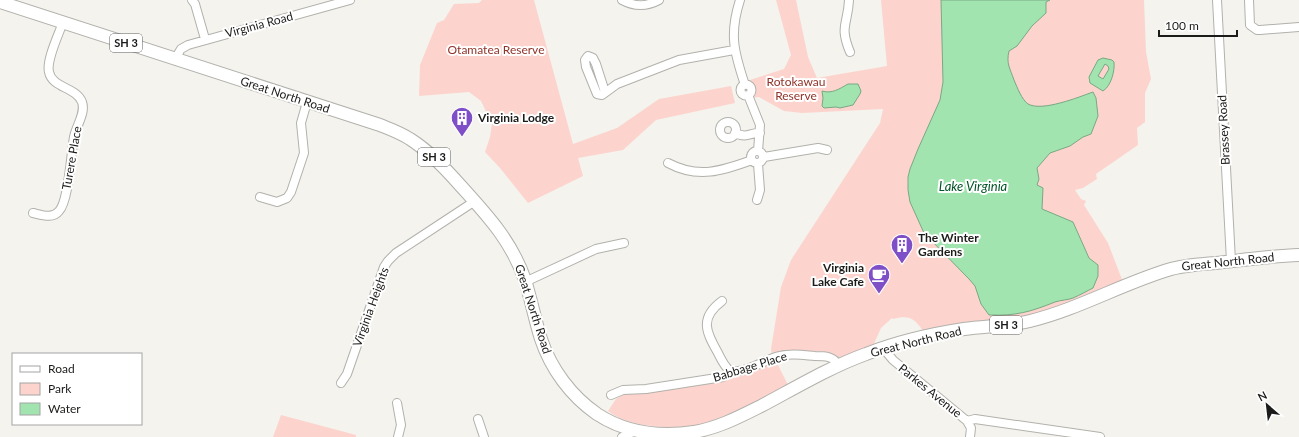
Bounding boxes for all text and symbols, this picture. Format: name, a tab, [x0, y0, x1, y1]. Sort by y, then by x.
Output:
street label: Virginia Road	[223, 8, 294, 41]
scale bar	[1159, 12, 1237, 38]
text: 100 m	[1165, 18, 1199, 33]
road number: SH 3	[110, 34, 142, 52]
park label: Otamatea Reserve	[448, 42, 544, 57]
street label: Great North Road	[239, 73, 332, 116]
park label: Rotokawau Reserve	[767, 74, 825, 103]
street label: Brassey Road	[1214, 95, 1233, 165]
building icon: Virginia Lodge	[449, 105, 475, 138]
place label: Virginia Lodge	[477, 110, 555, 125]
street label: Turere Place	[59, 125, 84, 191]
road number: SH 3	[418, 148, 450, 166]
water label: Lake Virginia	[939, 178, 1008, 194]
place label: The Winter Gardens	[918, 230, 979, 259]
building icon: The Winter Gardens	[889, 232, 915, 265]
street label: Great North Road	[1181, 249, 1275, 274]
place label: Virginia Lake Cafe	[812, 260, 865, 289]
street label: Great North Road	[512, 262, 555, 355]
cafe icon: Virginia Lake Cafe	[866, 262, 892, 295]
street label: Virginia Heights	[349, 265, 392, 349]
road number: SH 3	[990, 316, 1022, 334]
street label: Great North Road	[869, 323, 963, 360]
street label: Babbage Place	[711, 348, 789, 385]
legend	[12, 353, 142, 425]
text: Road	[48, 361, 75, 376]
street label: Parkes Avenue	[896, 361, 965, 421]
text: Park	[48, 381, 72, 396]
north arrow	[1247, 385, 1287, 425]
text: N	[1255, 388, 1269, 403]
text: Water	[48, 401, 81, 416]

